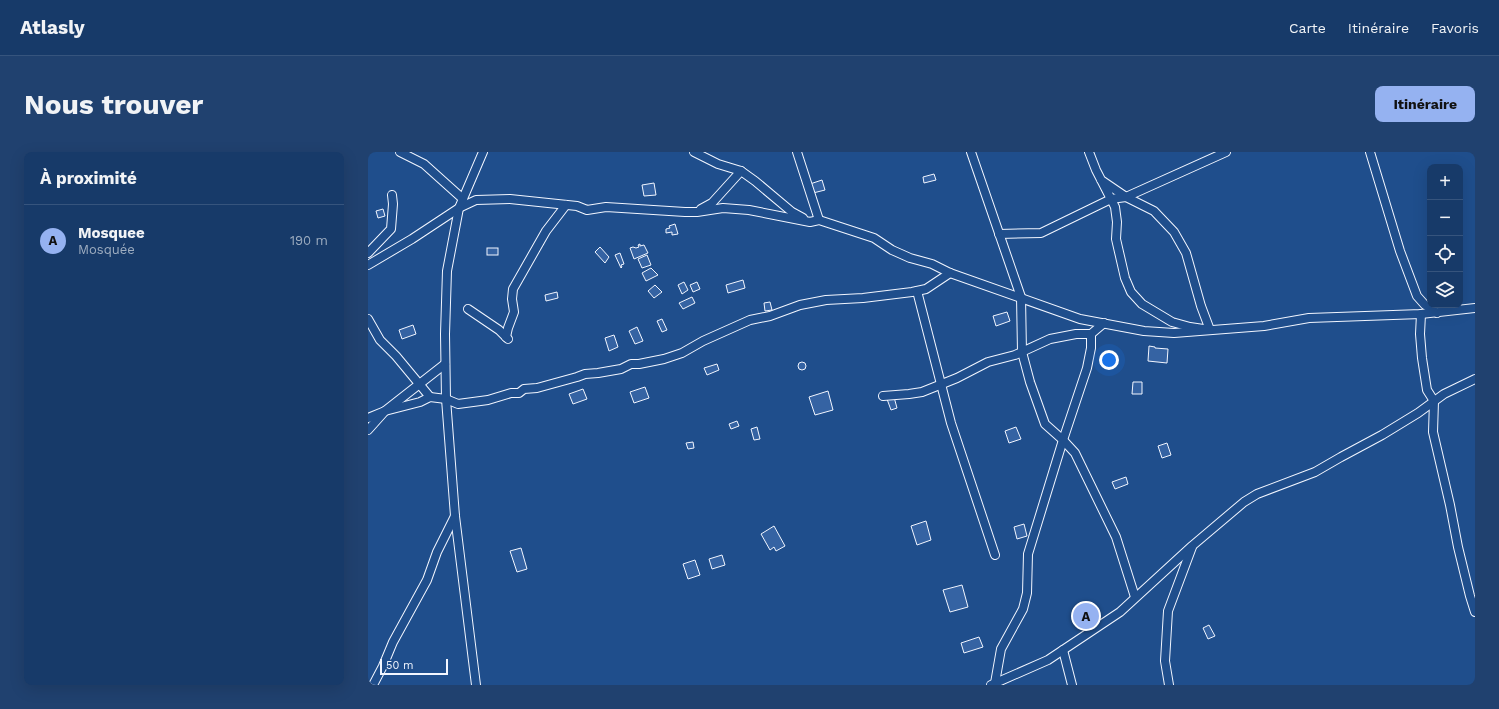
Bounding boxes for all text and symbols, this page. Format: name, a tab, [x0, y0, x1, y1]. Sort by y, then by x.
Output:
text: Atlasly	[20, 16, 85, 39]
text: Carte	[1289, 20, 1326, 36]
text: Itinéraire	[1348, 20, 1409, 36]
text: Favoris	[1431, 20, 1479, 36]
button: Itinéraire	[1375, 86, 1475, 122]
text: Nous trouver	[24, 88, 203, 121]
map controls	[1427, 164, 1463, 308]
button: +	[1427, 164, 1463, 200]
text: À proximité	[40, 168, 137, 188]
button: −	[1427, 200, 1463, 236]
text: Mosquee	[78, 224, 145, 242]
text: A	[49, 233, 57, 248]
text: 190 m	[290, 233, 328, 248]
button: locate	[1427, 236, 1463, 272]
text: Mosquée	[78, 242, 135, 257]
button: layers	[1427, 272, 1463, 308]
your location	[1099, 350, 1119, 370]
pin: A	[1073, 601, 1099, 631]
scale bar	[380, 657, 448, 676]
text: 50 m	[386, 659, 413, 672]

